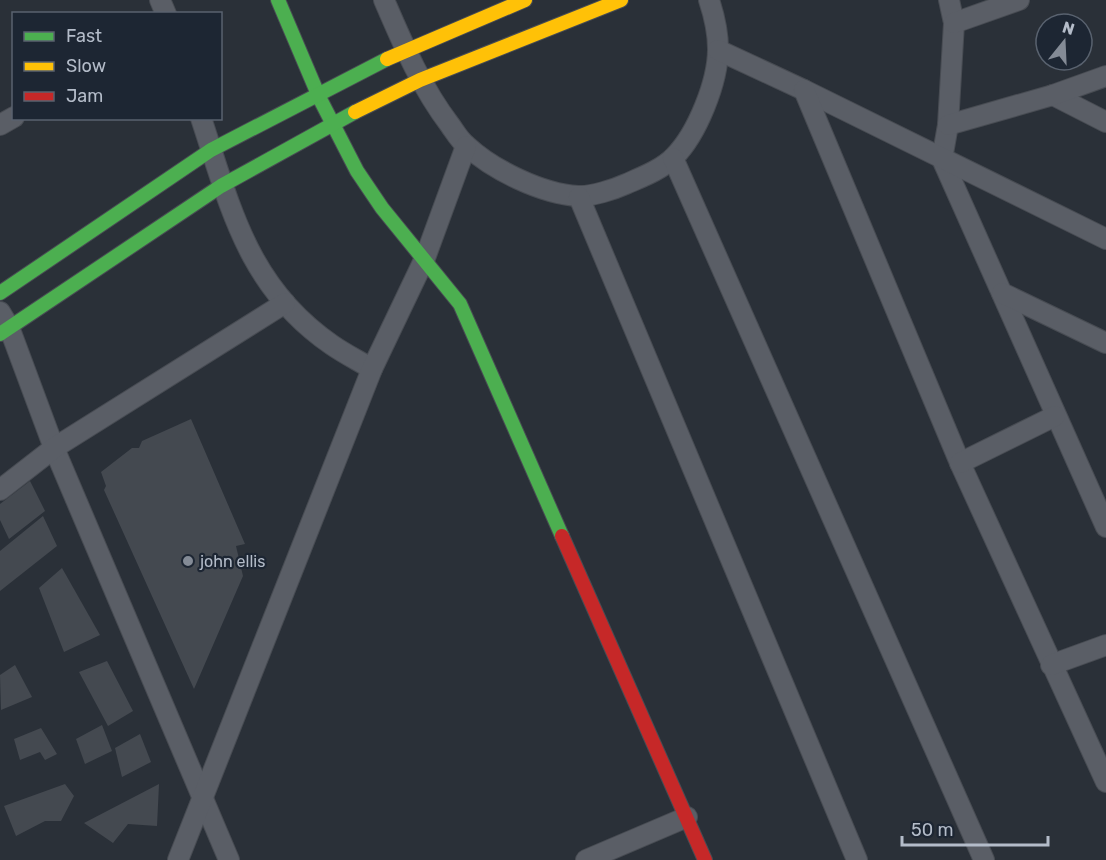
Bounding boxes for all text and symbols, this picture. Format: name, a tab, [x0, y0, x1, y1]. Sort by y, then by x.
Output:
legend	[12, 12, 222, 120]
north arrow	[1034, 12, 1094, 72]
text: N	[1060, 17, 1077, 39]
text: Fast	[66, 25, 102, 47]
text: Slow	[66, 55, 106, 77]
text: Jam	[66, 85, 103, 107]
place label: john ellis	[199, 552, 265, 571]
marker: john ellis	[181, 554, 195, 568]
scale bar	[902, 809, 1048, 847]
text: 50 m	[911, 819, 954, 841]

